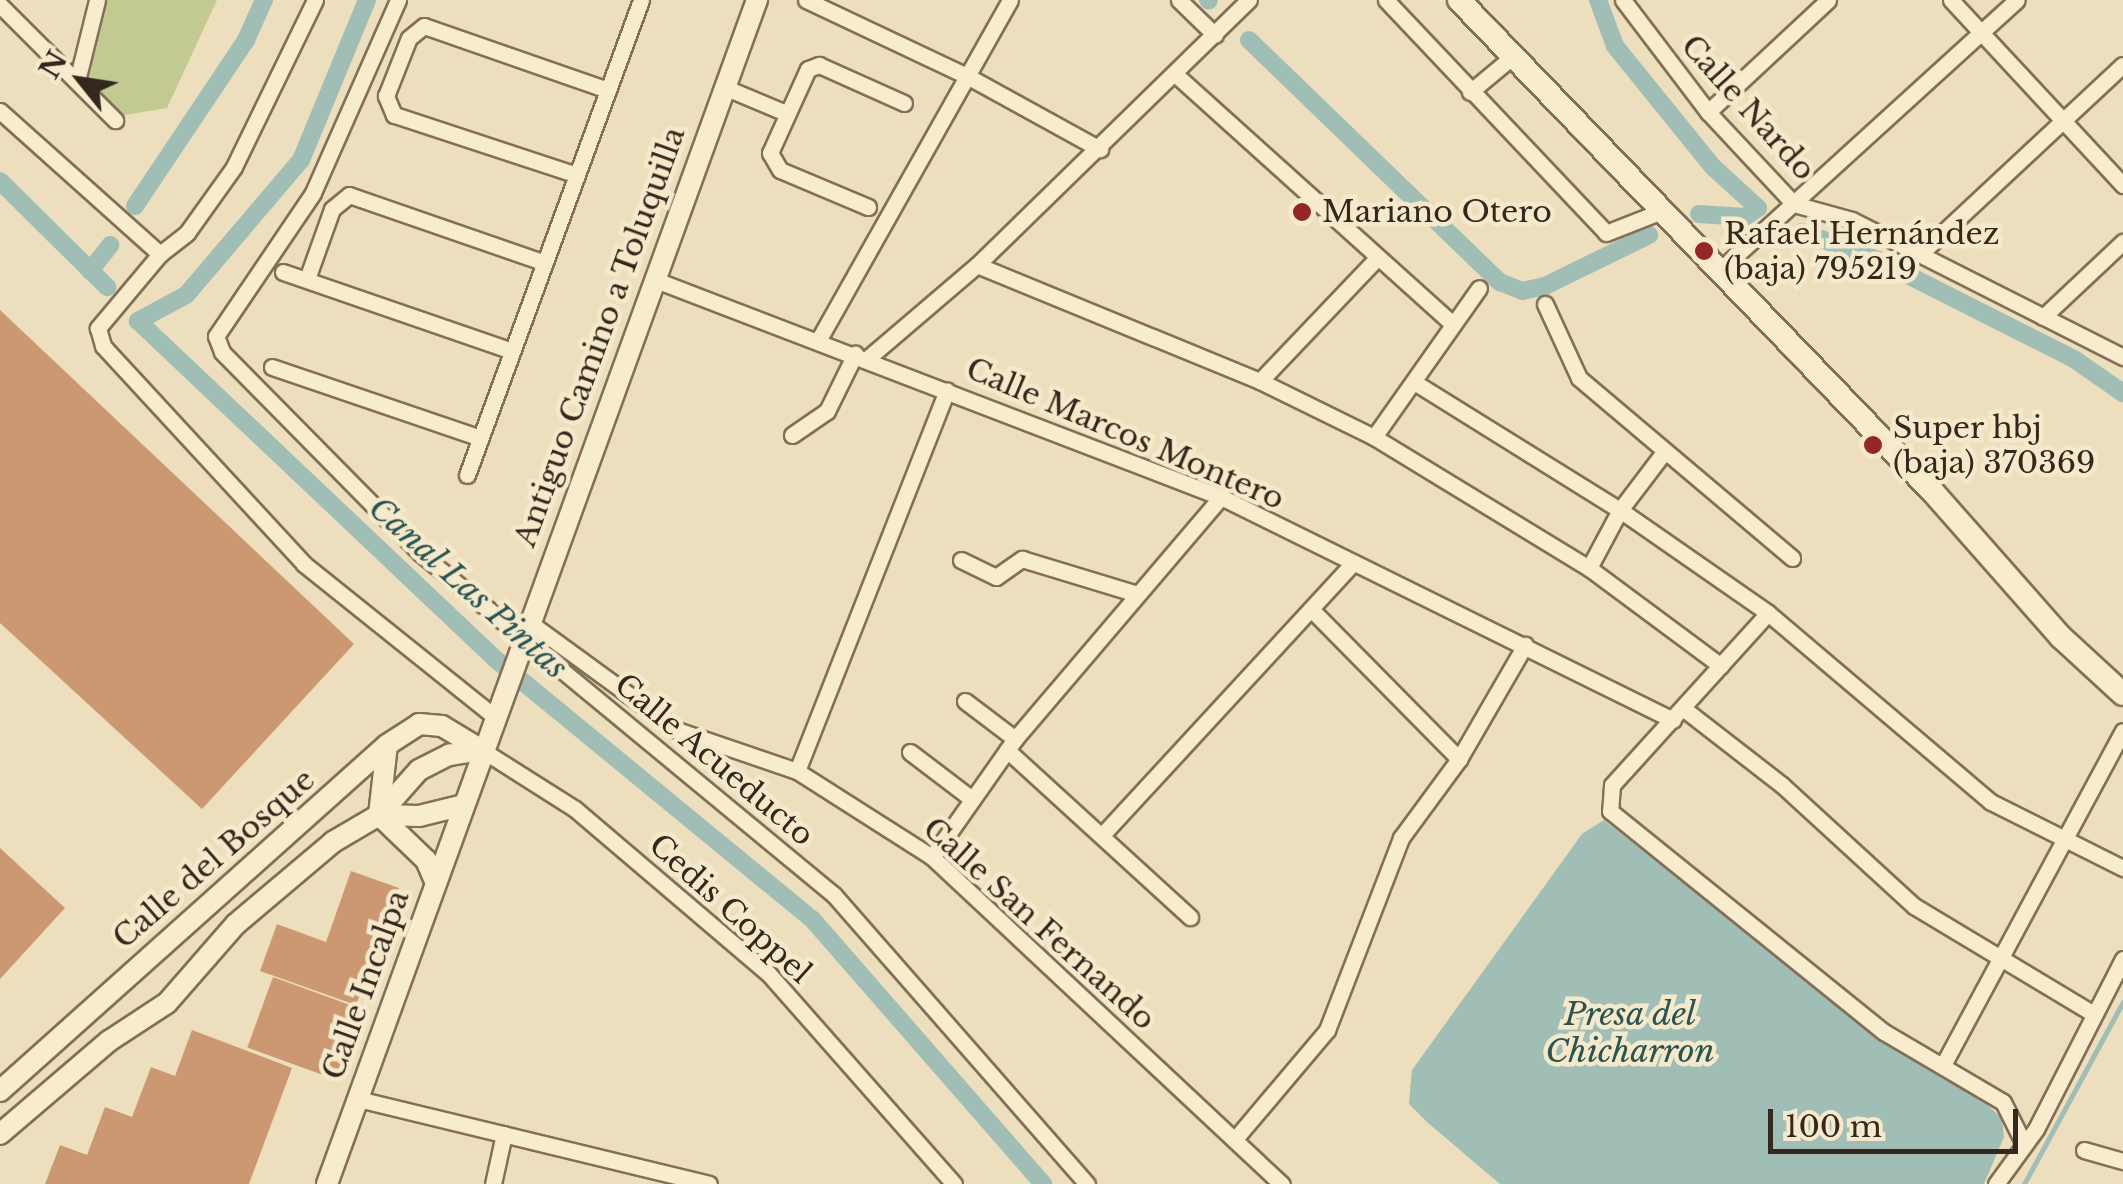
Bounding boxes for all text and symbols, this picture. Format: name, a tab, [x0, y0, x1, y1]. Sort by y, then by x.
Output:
street label: Calle Nardo	[1674, 28, 1822, 188]
north arrow	[30, 30, 130, 130]
text: N	[32, 45, 75, 85]
street label: Antiguo Camino a Toluquilla	[507, 122, 693, 552]
place label: Mariano Otero	[1322, 194, 1552, 230]
marker: Mariano Otero	[1291, 201, 1313, 223]
place label: Rafael Hernández (baja) 795219	[1724, 216, 1999, 286]
marker: Rafael Hernández (baja) 795219	[1693, 240, 1715, 262]
street label: Calle Marcos Montero	[961, 351, 1289, 517]
place label: Super hbj (baja) 370369	[1893, 410, 2095, 480]
marker: Super hbj (baja) 370369	[1862, 434, 1884, 456]
water label: Canal Las Pintas	[360, 488, 576, 688]
street label: Calle Acueducto	[607, 666, 821, 854]
street label: Calle del Bosque	[106, 762, 322, 956]
street label: Calle San Fernando	[916, 810, 1162, 1038]
street label: Cedis Coppel	[642, 827, 818, 991]
street label: Calle Incalpa	[315, 886, 417, 1084]
water label: Presa del Chicharron	[1545, 996, 1715, 1071]
scale bar	[1773, 1089, 2023, 1151]
text: 100 m	[1785, 1108, 1882, 1145]

